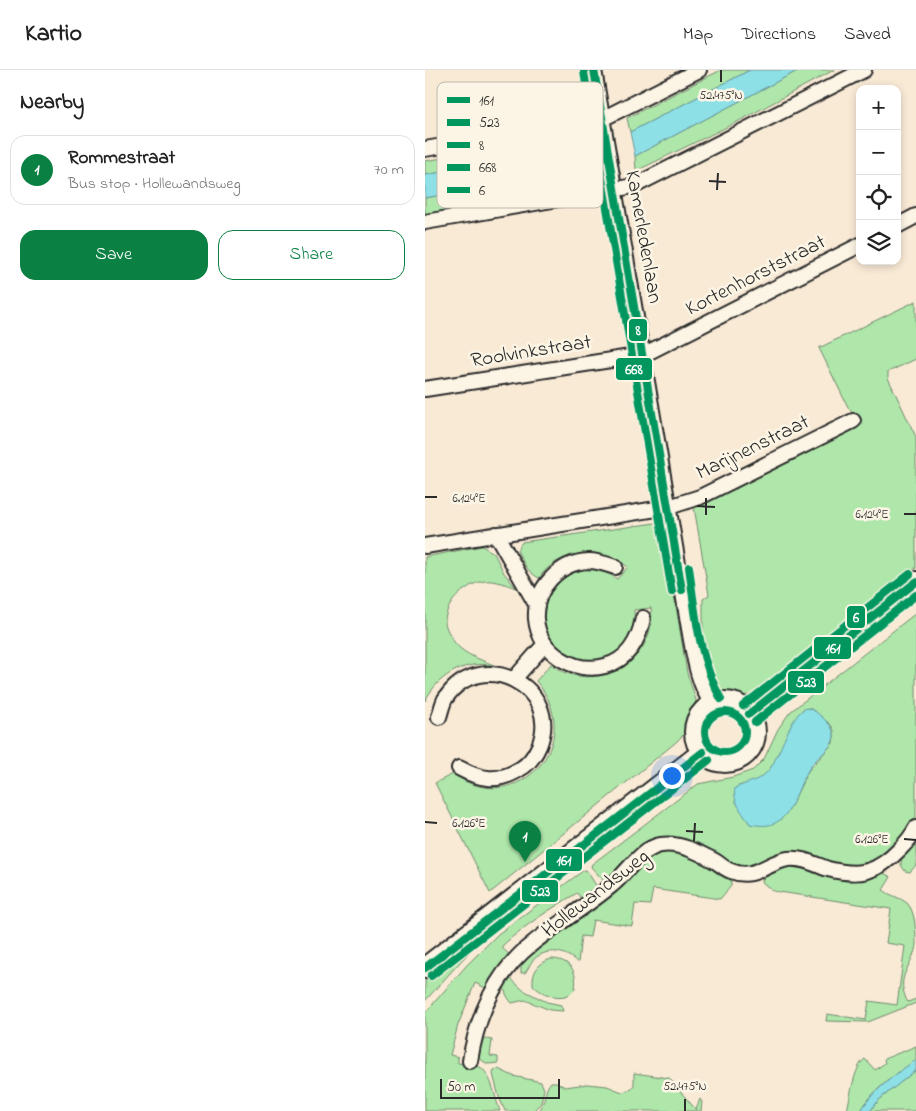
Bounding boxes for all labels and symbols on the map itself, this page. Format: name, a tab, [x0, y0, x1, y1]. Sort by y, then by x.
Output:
legend	[437, 82, 603, 208]
text: 52.475°N	[699, 87, 743, 105]
text: 161	[479, 91, 495, 112]
text: 523	[479, 113, 500, 134]
text: 8	[479, 136, 484, 157]
text: 668	[479, 158, 497, 179]
street label: Kamerledenlaan	[617, 168, 669, 306]
text: 6	[479, 181, 485, 202]
street label: Kortenhorststraat	[681, 228, 831, 324]
line badge: 8	[628, 318, 648, 342]
text: 8	[634, 321, 641, 342]
street label: Roolvinkstraat	[469, 328, 593, 376]
line badge: 668	[615, 357, 653, 381]
text: 668	[624, 360, 644, 381]
street label: Marijnenstraat	[691, 408, 815, 488]
text: 6.124°E	[453, 490, 485, 508]
text: 6.124°E	[856, 506, 888, 524]
line badge: 6	[846, 605, 866, 629]
text: 6	[852, 608, 860, 629]
line badge: 161	[813, 636, 852, 660]
text: 161	[825, 639, 841, 660]
line badge: 523	[787, 670, 825, 694]
text: 523	[796, 673, 817, 694]
your location	[659, 763, 685, 789]
text: 6.126°E	[452, 815, 486, 833]
pin: 1	[509, 821, 541, 862]
text: 6.126°E	[855, 831, 889, 849]
street label: Hollewandsweg	[536, 842, 658, 947]
line badge: 161	[545, 848, 583, 872]
text: 161	[556, 851, 572, 872]
line badge: 523	[521, 879, 559, 903]
text: 523	[530, 882, 551, 903]
scale bar	[440, 1076, 560, 1099]
text: 52.475°N	[663, 1078, 707, 1096]

